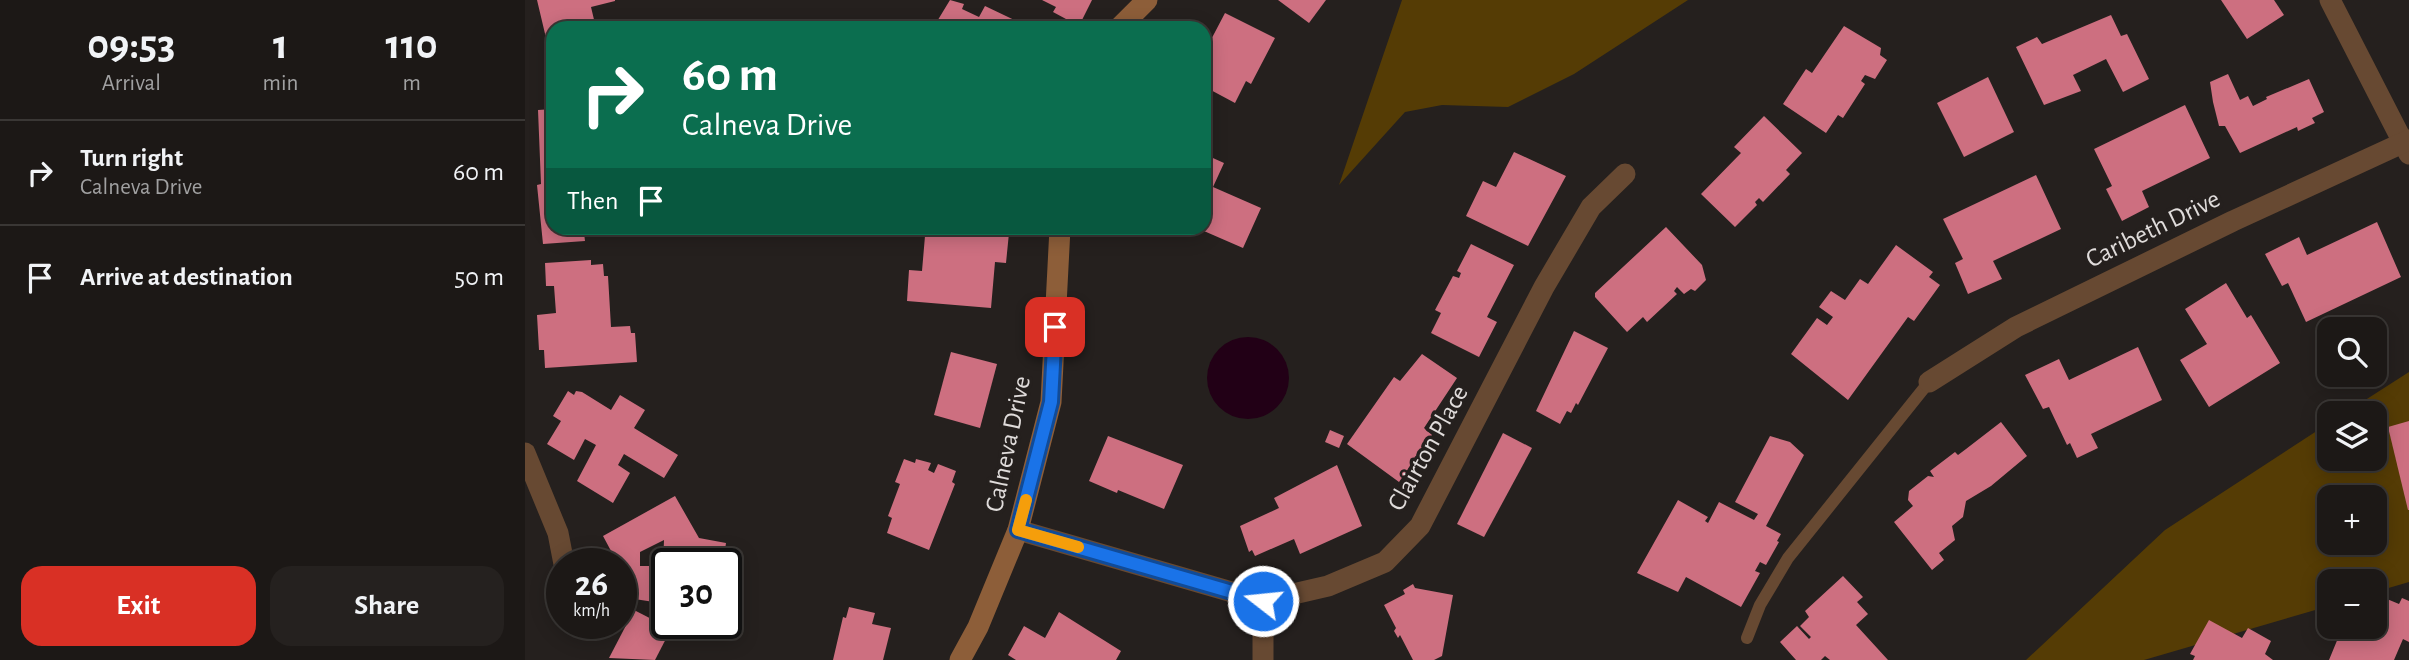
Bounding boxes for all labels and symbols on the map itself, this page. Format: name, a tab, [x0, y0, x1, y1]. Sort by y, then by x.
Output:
street label: Caribeth Drive	[2082, 185, 2224, 273]
pin	[1025, 297, 1085, 357]
street label: Calneva Drive	[981, 374, 1035, 514]
street label: Clairton Place	[1383, 381, 1473, 515]
speed limit sign: 30	[651, 548, 742, 639]
position arrow	[1226, 564, 1300, 638]

